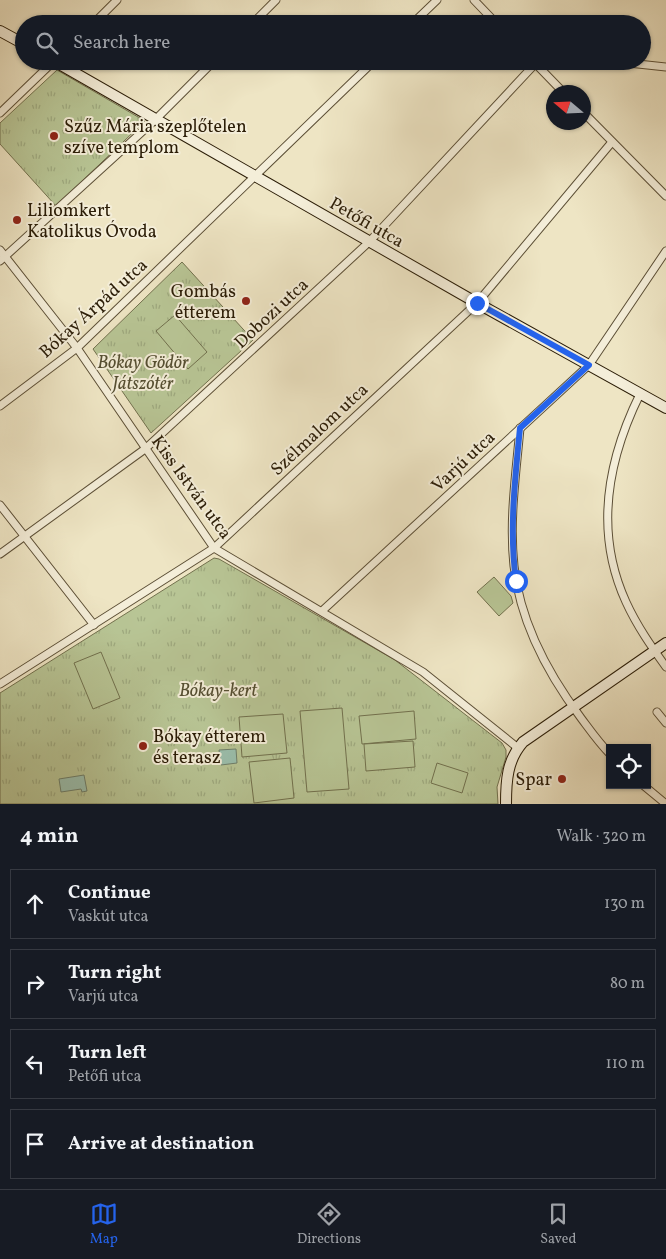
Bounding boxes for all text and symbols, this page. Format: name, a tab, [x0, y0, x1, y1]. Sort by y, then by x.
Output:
search box	[15, 15, 651, 70]
icon: search	[33, 29, 61, 57]
text: Search here	[73, 30, 170, 56]
north arrow	[546, 85, 591, 130]
place label: Szűz Mária szeplőtelen szíve templom	[64, 115, 247, 161]
marker: Szűz Mária szeplőtelen szíve templom	[48, 130, 60, 142]
street label: Petőfi utca	[324, 192, 408, 255]
place label: Liliomkert Katolikus Óvoda	[27, 199, 157, 245]
marker: Liliomkert Katolikus Óvoda	[11, 214, 23, 226]
street label: Bókay Árpád utca	[34, 254, 154, 365]
street label: Dobozi utca	[229, 273, 315, 355]
place label: Gombás étterem	[171, 280, 236, 326]
route end	[466, 292, 489, 315]
marker: Gombás étterem	[240, 295, 252, 307]
park label: Bókay Gödör Játszótér	[97, 351, 189, 397]
street label: Szélmalom utca	[266, 378, 374, 482]
street label: Varjú utca	[426, 426, 502, 498]
street label: Kiss István utca	[144, 431, 237, 545]
route start	[505, 570, 528, 593]
park label: Bókay-kert	[179, 679, 258, 704]
place label: Bókay étterem és terasz	[153, 725, 266, 771]
marker: Bókay étterem és terasz	[137, 740, 149, 752]
map controls	[606, 744, 651, 789]
button: locate	[606, 744, 651, 789]
place label: Spar	[515, 768, 552, 793]
marker: Spar	[556, 773, 568, 785]
text: 4 min	[20, 822, 79, 851]
text: Walk · 320 m	[556, 826, 646, 848]
text: Continue	[68, 880, 151, 906]
icon: ahead	[21, 890, 49, 918]
text: 130 m	[604, 893, 645, 915]
text: Vaskút utca	[68, 906, 149, 928]
text: Turn right	[68, 960, 161, 986]
icon: right	[21, 970, 49, 998]
text: 80 m	[610, 973, 645, 995]
text: Varjú utca	[68, 986, 139, 1008]
text: Turn left	[68, 1040, 147, 1066]
icon: left	[21, 1050, 49, 1078]
text: 110 m	[606, 1053, 645, 1075]
text: Petőfi utca	[68, 1066, 141, 1088]
icon: arrive	[21, 1130, 49, 1158]
text: Arrive at destination	[68, 1131, 254, 1157]
tab: Map	[90, 1200, 118, 1249]
tab: Directions	[297, 1200, 361, 1249]
tab: Saved	[540, 1200, 576, 1249]

